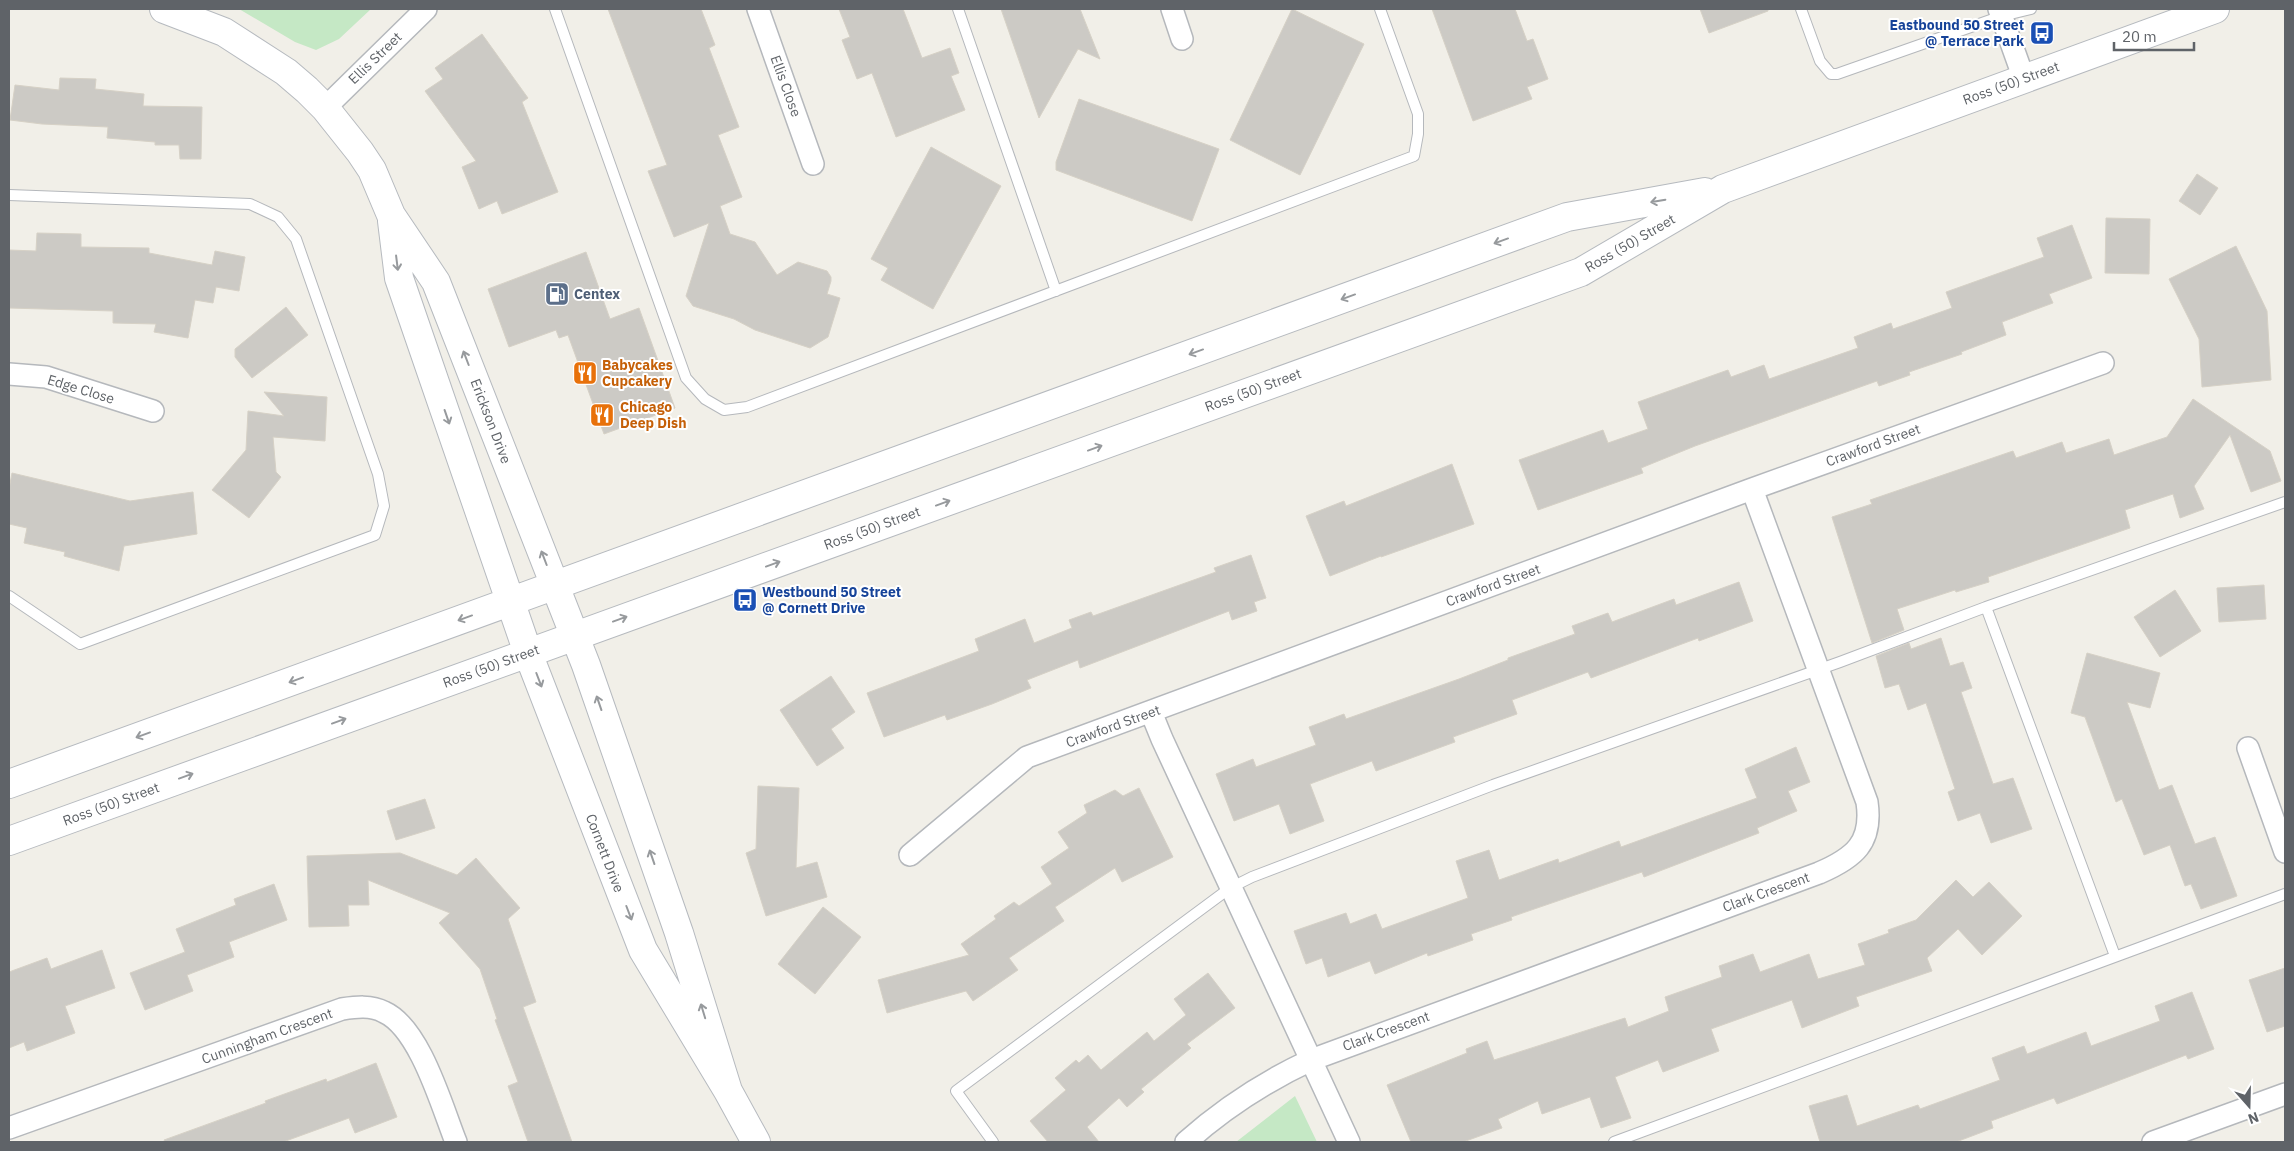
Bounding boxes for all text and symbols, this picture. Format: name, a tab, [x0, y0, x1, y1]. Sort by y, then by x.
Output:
place label: Eastbound 50 Street @ Terrace Park	[1890, 16, 2025, 50]
bus stop icon: Eastbound 50 Street @ Terrace Park	[2029, 20, 2055, 46]
scale bar	[2114, 20, 2194, 52]
text: 20 m	[2122, 27, 2157, 46]
street label: Ellis Street	[344, 28, 406, 88]
street label: Ellis Close	[767, 53, 806, 120]
street label: Ross (50) Street	[1960, 57, 2062, 109]
one-way arrow	[1650, 196, 1666, 206]
street label: Ross (50) Street	[1582, 210, 1678, 276]
one-way arrow	[1494, 237, 1509, 246]
one-way arrow	[392, 255, 402, 271]
fuel station icon: Centex	[544, 281, 570, 307]
place label: Centex	[574, 285, 620, 303]
one-way arrow	[1341, 292, 1357, 302]
one-way arrow	[1189, 348, 1204, 357]
one-way arrow	[461, 351, 470, 366]
place label: Babycakes Cupcakery	[602, 356, 673, 390]
restaurant icon: Babycakes Cupcakery	[572, 360, 598, 386]
street label: Ross (50) Street	[1202, 364, 1304, 416]
street label: Edge Close	[45, 370, 117, 408]
street label: Erickson Drive	[467, 376, 516, 466]
place label: Chicago Deep Dish	[620, 398, 686, 432]
restaurant icon: Chicago Deep Dish	[589, 402, 615, 428]
one-way arrow	[443, 409, 452, 425]
street label: Crawford Street	[1823, 420, 1923, 470]
one-way arrow	[1087, 443, 1103, 452]
one-way arrow	[934, 498, 950, 507]
street label: Ross (50) Street	[821, 502, 923, 554]
one-way arrow	[539, 551, 549, 566]
one-way arrow	[765, 559, 781, 568]
street label: Crawford Street	[1443, 560, 1543, 610]
place label: Westbound 50 Street @ Cornett Drive	[762, 583, 901, 617]
bus stop icon: Westbound 50 Street @ Cornett Drive	[732, 587, 758, 613]
one-way arrow	[458, 614, 473, 623]
one-way arrow	[612, 614, 628, 624]
street label: Ross (50) Street	[440, 640, 542, 692]
one-way arrow	[535, 672, 544, 687]
one-way arrow	[289, 676, 304, 685]
one-way arrow	[594, 696, 603, 711]
street label: Crawford Street	[1063, 701, 1163, 751]
one-way arrow	[331, 716, 346, 725]
one-way arrow	[136, 731, 152, 740]
one-way arrow	[178, 771, 193, 780]
street label: Ross (50) Street	[60, 778, 162, 830]
street label: Cornett Drive	[582, 811, 628, 895]
one-way arrow	[647, 849, 657, 865]
street label: Clark Crescent	[1720, 868, 1812, 916]
one-way arrow	[624, 905, 634, 920]
one-way arrow	[698, 1003, 708, 1019]
street label: Cunningham Crescent	[199, 1004, 335, 1068]
street label: Clark Crescent	[1340, 1007, 1432, 1055]
north arrow	[2224, 1081, 2274, 1131]
text: N	[2246, 1108, 2261, 1128]

